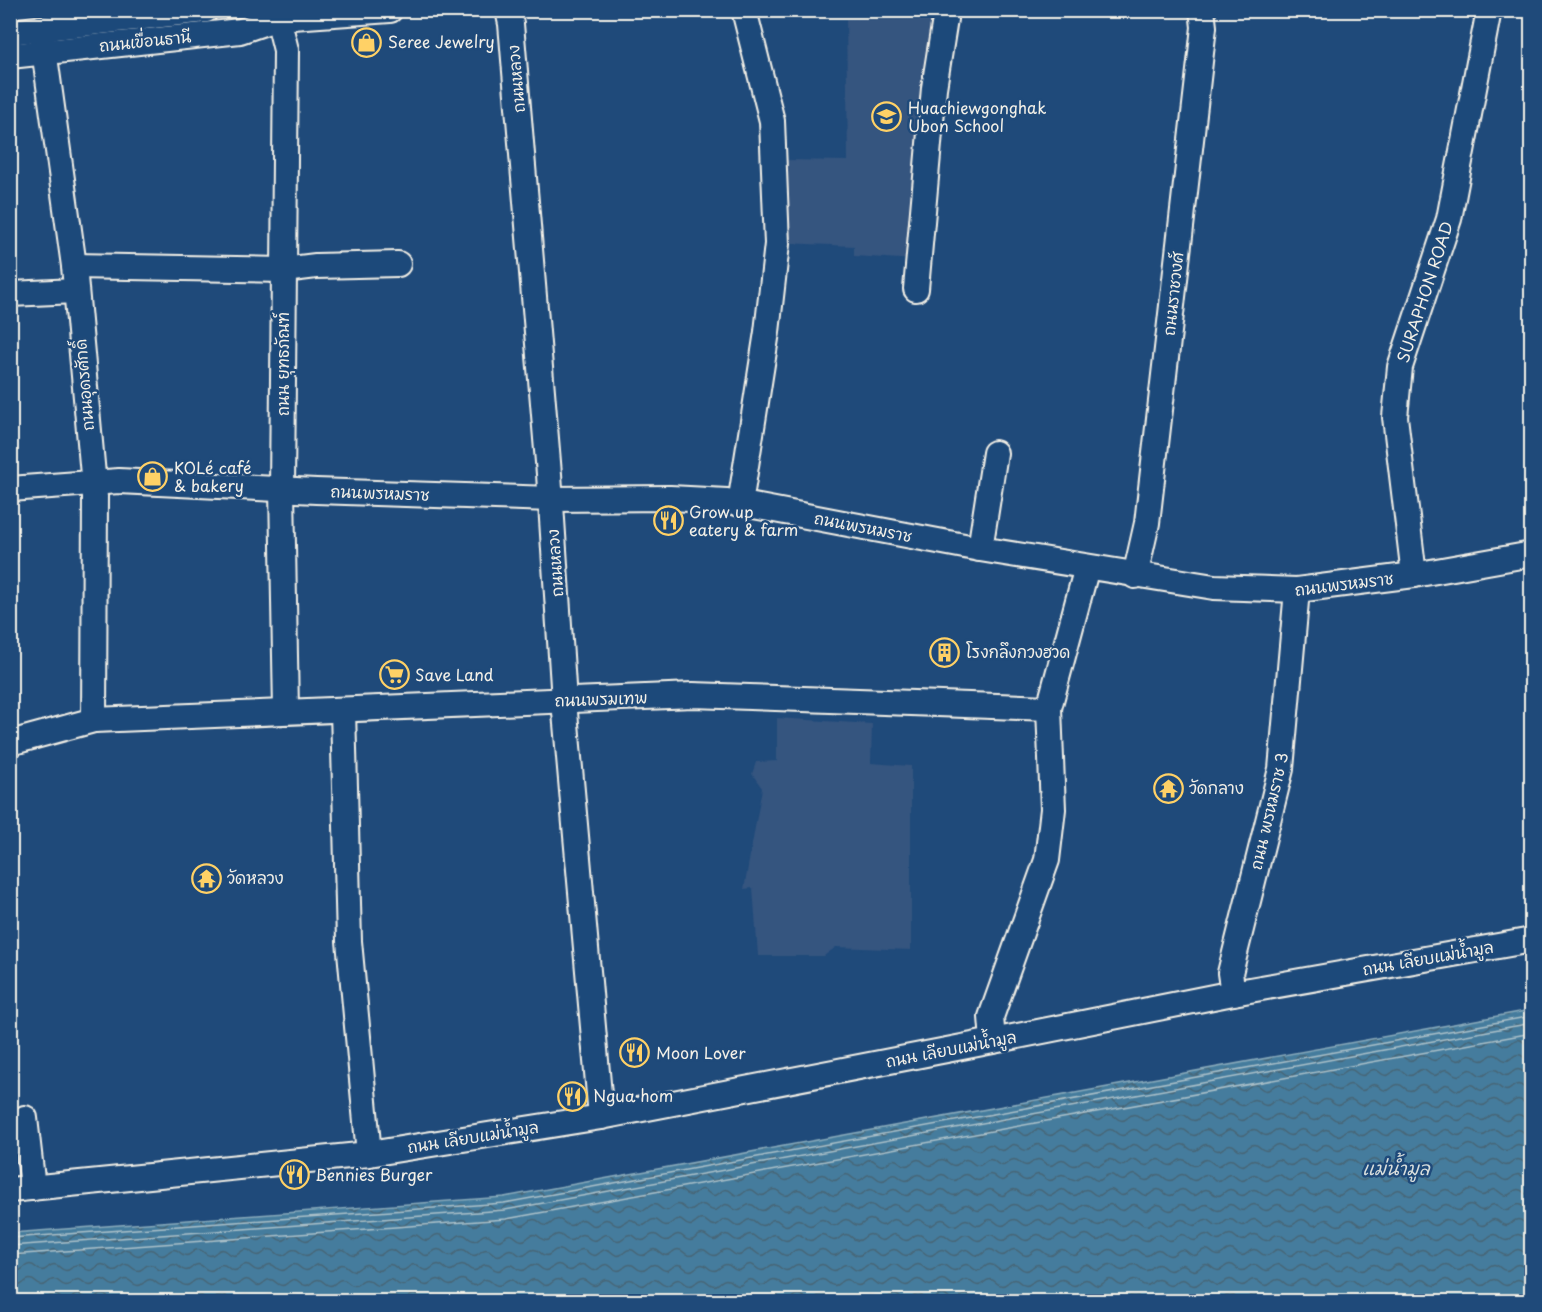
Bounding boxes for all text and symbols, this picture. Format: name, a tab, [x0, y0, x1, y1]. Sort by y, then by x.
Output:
street label: ถนนเขื่อนธานี	[98, 21, 192, 57]
shop icon: Seree Jewelry	[351, 26, 383, 58]
place label: Seree Jewelry	[388, 29, 495, 53]
street label: ถนนหลวง	[500, 44, 530, 114]
place label: Huachiewgonghak Ubon School	[908, 95, 1046, 137]
school or university icon: Huachiewgonghak Ubon School	[871, 101, 903, 133]
street label: SURAPHON ROAD	[1390, 218, 1458, 365]
street label: ถนนราชวงศ์	[1156, 250, 1188, 337]
street label: ถนน ยุทธภัณฑ์	[270, 312, 296, 416]
street label: ถนนอุดรศักดิ์	[65, 338, 101, 432]
place label: KOLé café & bakery	[174, 455, 251, 497]
shop icon: KOLé café & bakery	[137, 461, 169, 493]
street label: ถนนพรหมราช	[330, 478, 430, 506]
place label: Grow up eatery & farm	[689, 499, 798, 541]
restaurant icon: Grow up eatery & farm	[652, 505, 684, 537]
street label: ถนนพรหมราช	[812, 505, 914, 547]
street label: ถนนหลวง	[540, 528, 568, 598]
street label: ถนนพรหมราช	[1293, 565, 1395, 601]
building icon: โรงกลึงกวงฮวด	[929, 636, 961, 668]
place label: โรงกลึงกวงฮวด	[966, 639, 1070, 663]
supermarket icon: Save Land	[378, 659, 410, 691]
place label: Save Land	[415, 662, 494, 686]
street label: ถนนพรมเทพ	[554, 684, 648, 712]
street label: ถนน พรหมราช 3	[1243, 750, 1293, 872]
temple icon: วัดกลาง	[1152, 772, 1184, 804]
place label: วัดกลาง	[1189, 775, 1244, 799]
temple icon: วัดหลวง	[190, 862, 222, 894]
place label: วัดหลวง	[227, 865, 284, 889]
street label: ถนน เลียบแม่น้ำมูล	[1360, 932, 1496, 982]
street label: ถนน เลียบแม่น้ำมูล	[883, 1022, 1019, 1074]
restaurant icon: Moon Lover	[619, 1037, 651, 1069]
place label: Moon Lover	[656, 1040, 746, 1064]
restaurant icon: Ngua hom	[556, 1080, 588, 1112]
place label: Ngua hom	[593, 1083, 673, 1107]
street label: ถนน เลียบแม่น้ำมูล	[405, 1112, 541, 1160]
water label: แม่น้ำมูล	[1362, 1152, 1431, 1182]
restaurant icon: Bennies Burger	[278, 1159, 310, 1191]
place label: Bennies Burger	[315, 1162, 433, 1186]

